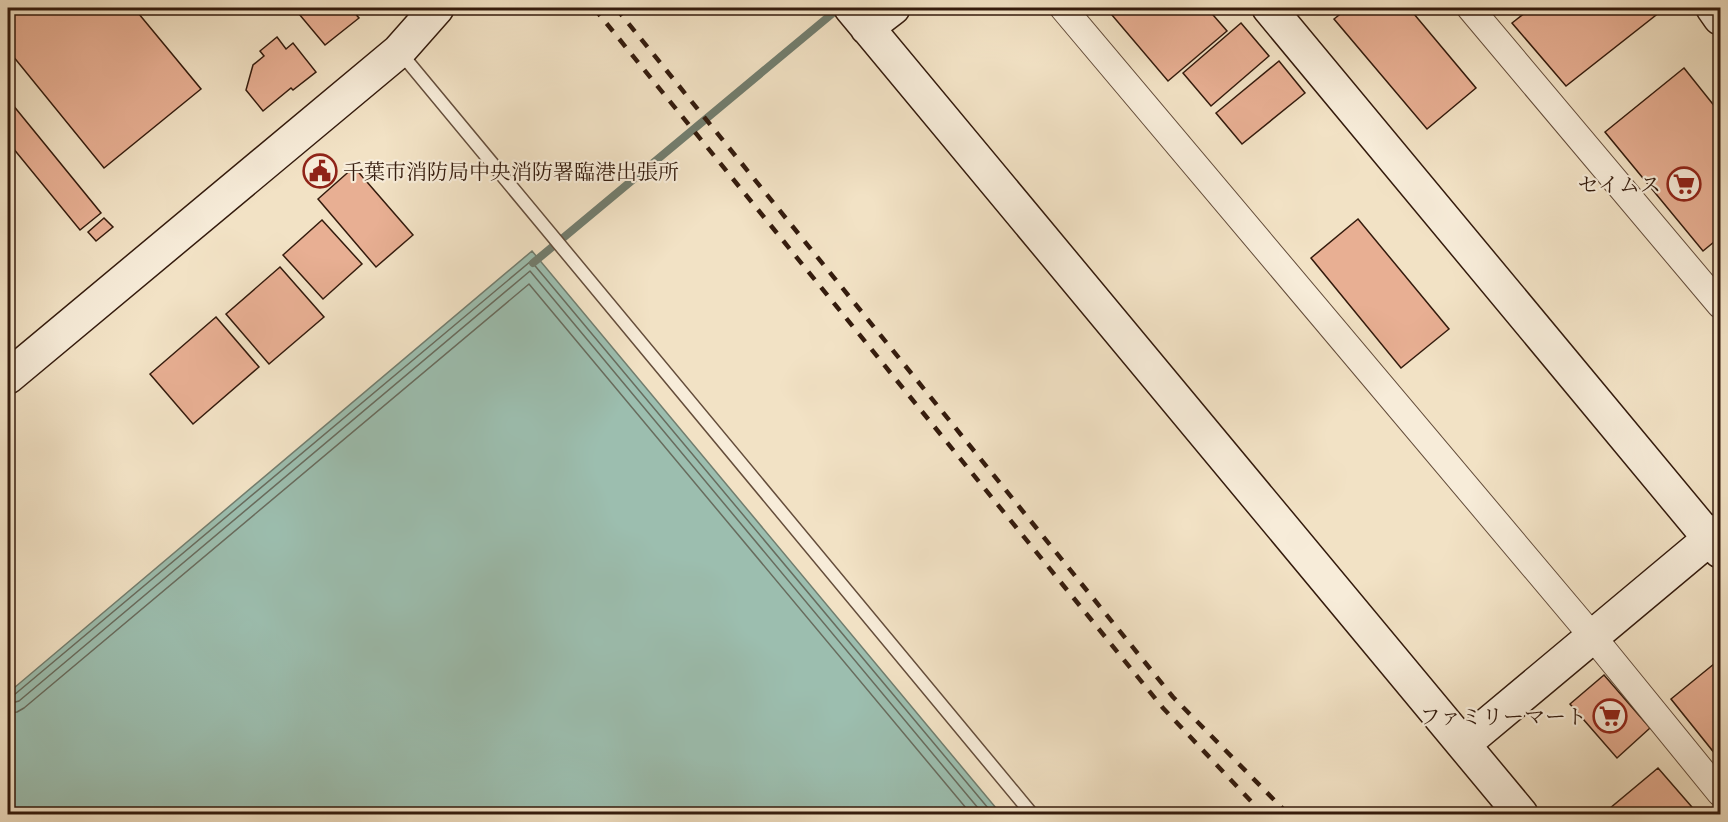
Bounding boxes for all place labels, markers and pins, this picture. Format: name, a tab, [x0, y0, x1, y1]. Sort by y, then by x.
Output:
public building icon: 千葉市消防局中央消防署臨港出張所	[302, 153, 338, 189]
place label: 千葉市消防局中央消防署臨港出張所	[343, 156, 679, 187]
supermarket icon: セイムス	[1666, 166, 1702, 202]
place label: セイムス	[1578, 169, 1661, 200]
supermarket icon: ファミリーマート	[1592, 698, 1628, 734]
place label: ファミリーマート	[1419, 701, 1587, 732]

